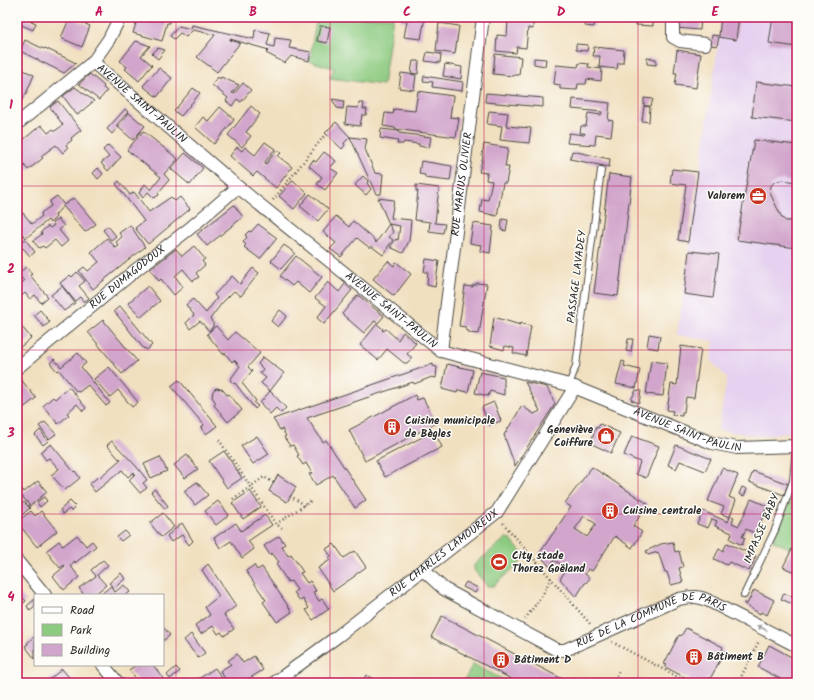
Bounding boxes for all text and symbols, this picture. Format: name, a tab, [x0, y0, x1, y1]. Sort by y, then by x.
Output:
text: A	[95, 2, 103, 23]
text: B	[249, 2, 257, 23]
text: C	[403, 2, 411, 23]
text: D	[557, 2, 566, 23]
text: E	[711, 2, 719, 23]
street label: AVENUE SAINT-PAULIN	[92, 60, 191, 148]
text: 1	[9, 95, 13, 116]
street label: RUE MARIUS OLIVIER	[447, 131, 477, 237]
office icon: Valorem	[748, 186, 768, 206]
place label: Valorem	[707, 187, 745, 205]
street label: PASSAGE LAVADEY	[562, 229, 592, 325]
street label: RUE DUMAGODOUX	[85, 241, 170, 314]
text: 2	[7, 259, 15, 280]
street label: AVENUE SAINT-PAULIN	[341, 268, 441, 354]
street label: AVENUE SAINT-PAULIN	[630, 403, 742, 457]
place label: Cuisine municipale de Bègles	[405, 412, 496, 443]
building icon: Cuisine municipale de Bègles	[382, 417, 402, 437]
place label: Geneviève Coiffure	[547, 421, 594, 452]
text: 3	[6, 423, 15, 444]
shop icon: Geneviève Coiffure	[596, 426, 616, 446]
street label: IMPASSE BABY	[739, 491, 785, 567]
building icon: Cuisine centrale	[600, 501, 620, 521]
place label: Cuisine centrale	[623, 502, 702, 520]
street label: RUE CHARLES LAMOUREUX	[385, 505, 503, 602]
place label: City stade Thorez Goëland	[512, 547, 586, 578]
sports icon: City stade Thorez Goëland	[489, 552, 509, 572]
text: 4	[7, 587, 15, 608]
street label: RUE DE LA COMMUNE DE PARIS	[573, 588, 729, 653]
legend	[34, 594, 164, 666]
text: Road	[70, 601, 95, 620]
text: Park	[70, 621, 92, 640]
one-way arrow	[757, 625, 768, 632]
text: Building	[70, 641, 110, 660]
building icon: Bâtiment B	[684, 647, 704, 667]
place label: Bâtiment B	[707, 648, 764, 666]
building icon: Bâtiment D	[491, 650, 511, 670]
place label: Bâtiment D	[514, 651, 572, 669]

